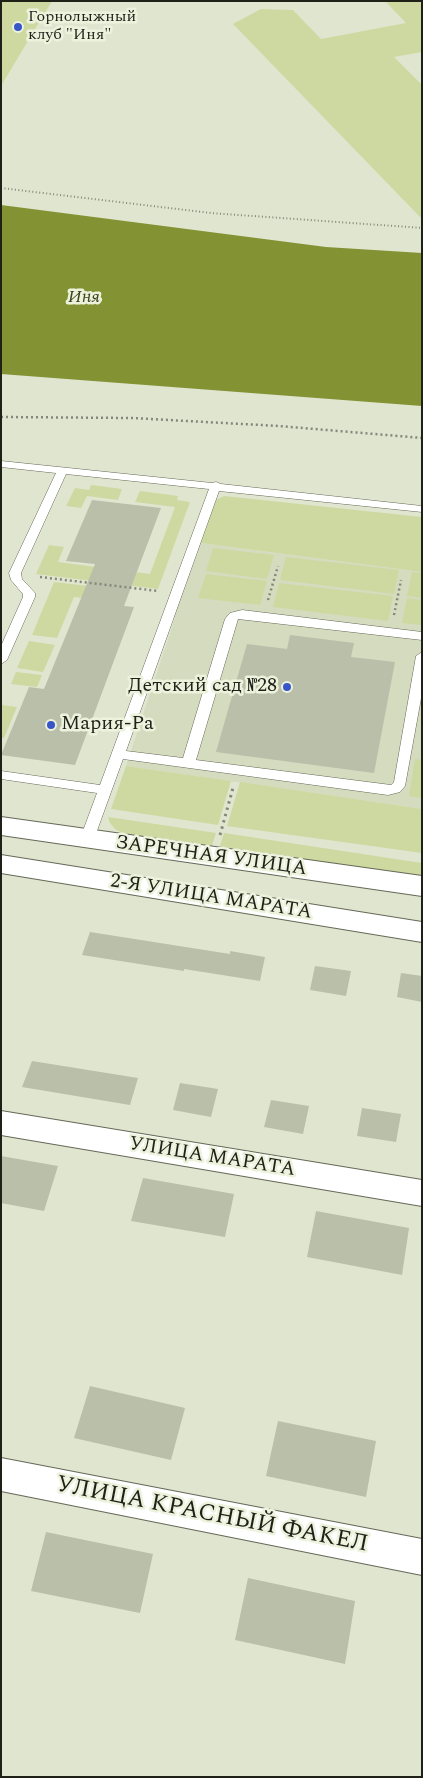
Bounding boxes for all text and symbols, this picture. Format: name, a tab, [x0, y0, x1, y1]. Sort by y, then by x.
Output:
place label: Горнолыжный клуб "Иня"	[28, 8, 136, 46]
marker: Горнолыжный клуб "Иня"	[12, 21, 24, 33]
water label: Иня	[68, 287, 100, 309]
place label: Детский сад №28	[128, 675, 277, 699]
marker: Детский сад №28	[281, 681, 293, 693]
place label: Мария-Ра	[61, 713, 154, 737]
marker: Мария-Ра	[45, 719, 57, 731]
street label: ЗАРЕЧНАЯ УЛИЦА	[114, 832, 308, 882]
street label: 2-Я УЛИЦА МАРАТА	[108, 870, 314, 926]
street label: УЛИЦА МАРАТА	[127, 1133, 297, 1183]
street label: УЛИЦА КРАСНЫЙ ФАКЕЛ	[54, 1472, 370, 1560]

